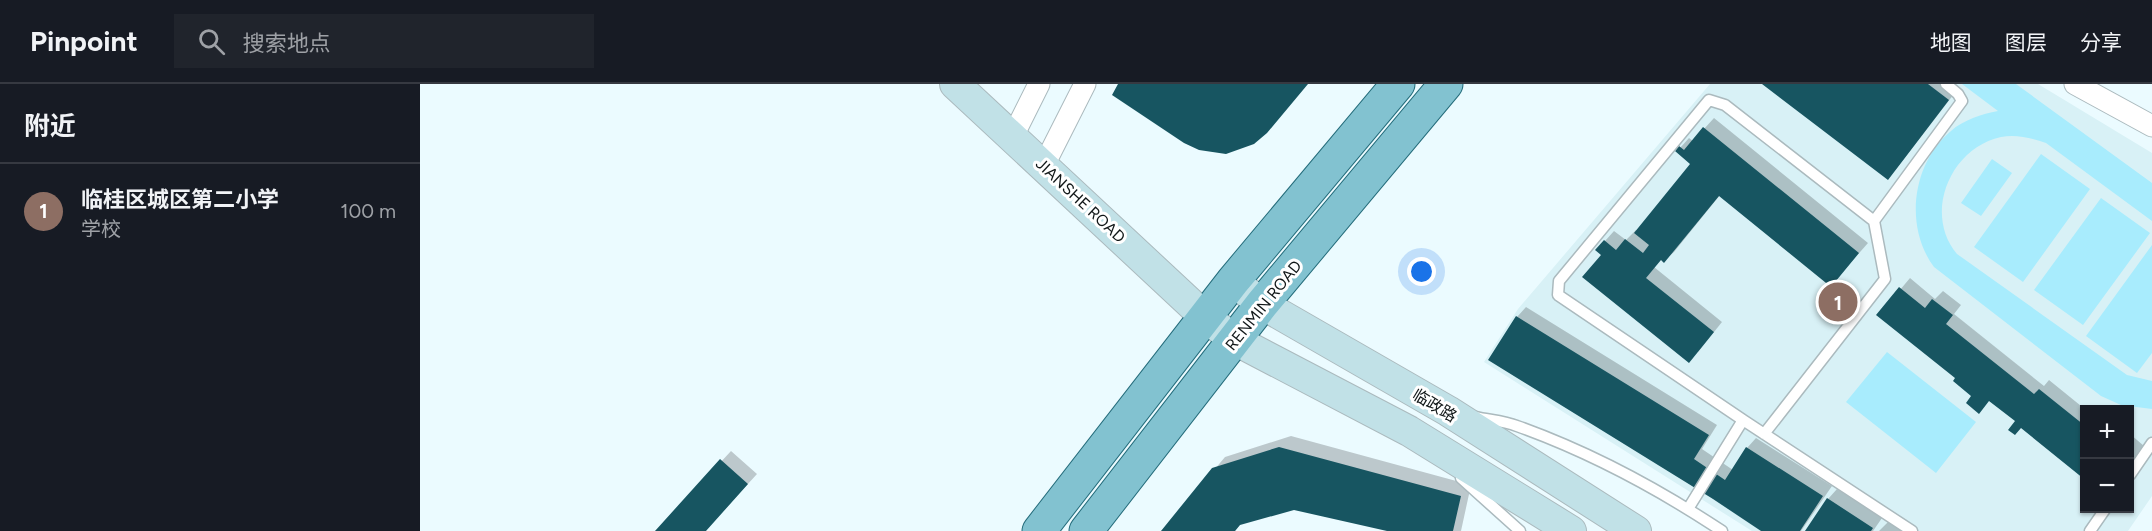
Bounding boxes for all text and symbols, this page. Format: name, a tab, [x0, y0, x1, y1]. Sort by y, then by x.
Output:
search box	[174, 14, 594, 68]
text: Pinpoint	[30, 24, 138, 58]
icon: search	[195, 25, 228, 58]
text: 搜索地点	[243, 30, 331, 57]
text: 地图	[1930, 30, 1972, 55]
text: 图层	[2005, 30, 2047, 55]
text: 分享	[2080, 30, 2122, 55]
text: 附近	[24, 110, 76, 142]
street label: JIANSHE ROAD	[1032, 154, 1129, 247]
text: 临桂区城区第二小学	[81, 186, 279, 213]
text: 1	[39, 199, 48, 223]
text: 100 m	[340, 199, 396, 223]
text: 学校	[81, 217, 121, 241]
street label: RENMIN ROAD	[1221, 256, 1305, 354]
your location	[1407, 257, 1436, 286]
pin: 1	[1818, 280, 1858, 324]
street label: 临政路	[1409, 385, 1460, 426]
map controls	[2080, 405, 2134, 513]
button: +	[2080, 405, 2134, 459]
button: −	[2080, 459, 2134, 513]

